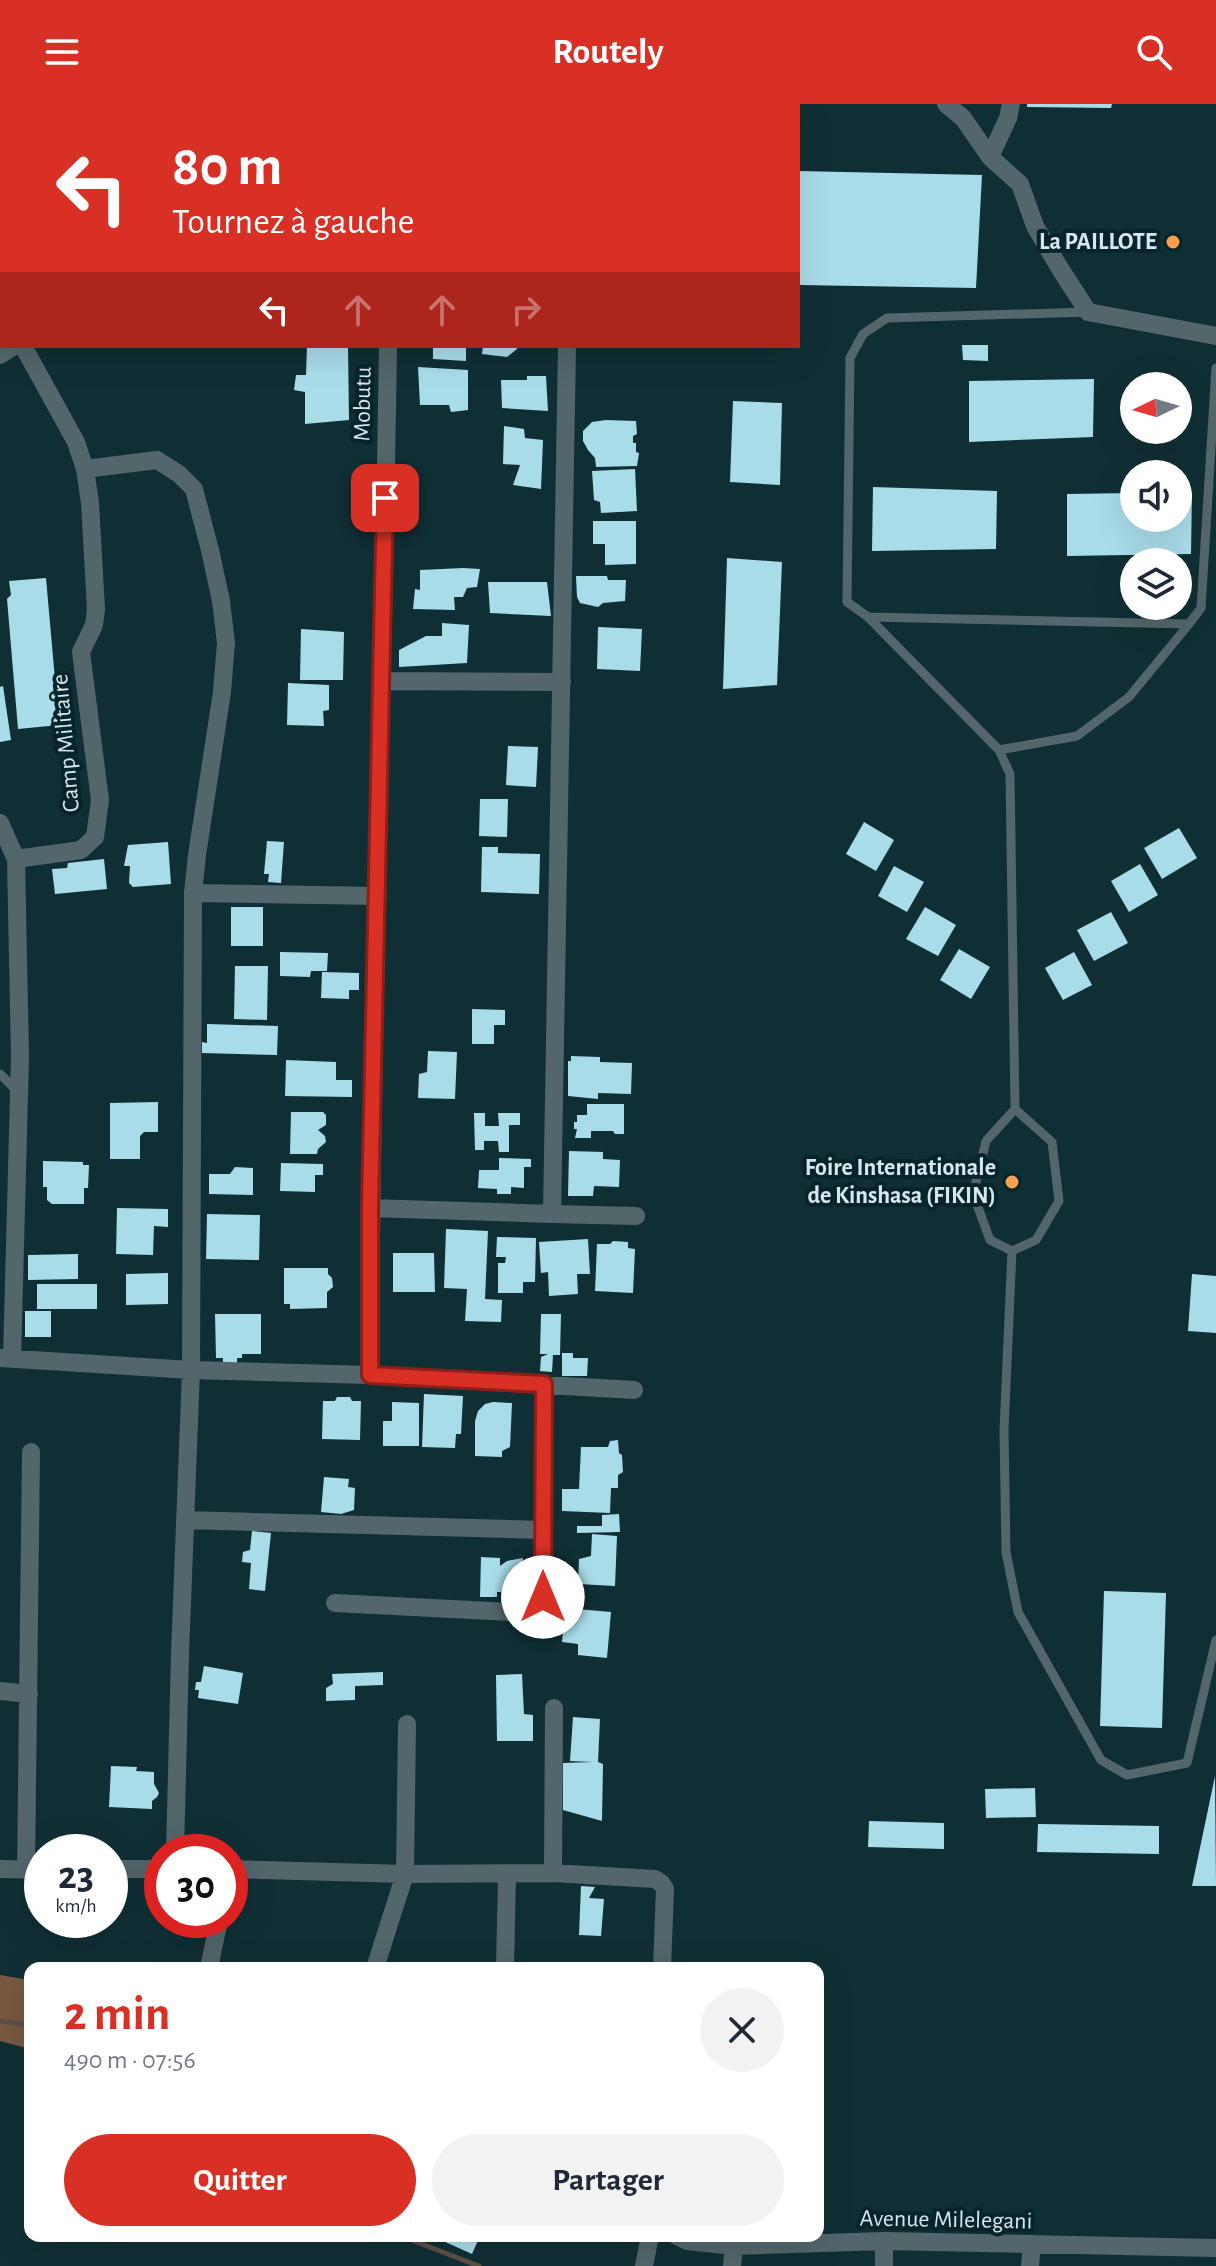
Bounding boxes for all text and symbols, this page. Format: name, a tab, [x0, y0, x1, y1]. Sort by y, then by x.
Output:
icon: menu	[40, 30, 84, 74]
icon: search	[1132, 30, 1176, 74]
text: Routely	[553, 34, 663, 70]
icon: left	[40, 136, 144, 240]
text: 80 m	[172, 139, 282, 195]
text: Tournez à gauche	[172, 204, 414, 240]
place label: La PAILLOTE	[1039, 230, 1157, 254]
marker: La PAILLOTE	[1164, 233, 1182, 251]
icon: left	[252, 288, 296, 332]
icon: ahead	[336, 288, 380, 332]
icon: ahead	[420, 288, 464, 332]
icon: right	[504, 288, 548, 332]
street label: Mobutu	[350, 366, 376, 442]
north arrow	[1120, 372, 1192, 444]
map controls	[1120, 372, 1192, 620]
button: sound	[1120, 460, 1192, 532]
pin	[351, 464, 419, 532]
icon: arrive	[363, 476, 407, 520]
button: layers	[1120, 548, 1192, 620]
street label: Camp Militaire	[48, 673, 84, 813]
place label: Foire Internationale de Kinshasa (FIKIN)	[805, 1156, 996, 1208]
marker: Foire Internationale de Kinshasa (FIKIN)	[1003, 1173, 1021, 1191]
position arrow	[501, 1555, 585, 1639]
speed limit sign: 30	[144, 1834, 248, 1938]
text: 23	[58, 1856, 94, 1896]
text: km/h	[55, 1896, 97, 1916]
button: close	[700, 1988, 784, 2072]
text: 2 min	[64, 1991, 171, 2039]
text: 490 m · 07:56	[64, 2047, 196, 2073]
button: Quitter	[64, 2134, 416, 2226]
button: Partager	[432, 2134, 784, 2226]
street label: Avenue Milelegani	[859, 2206, 1033, 2234]

